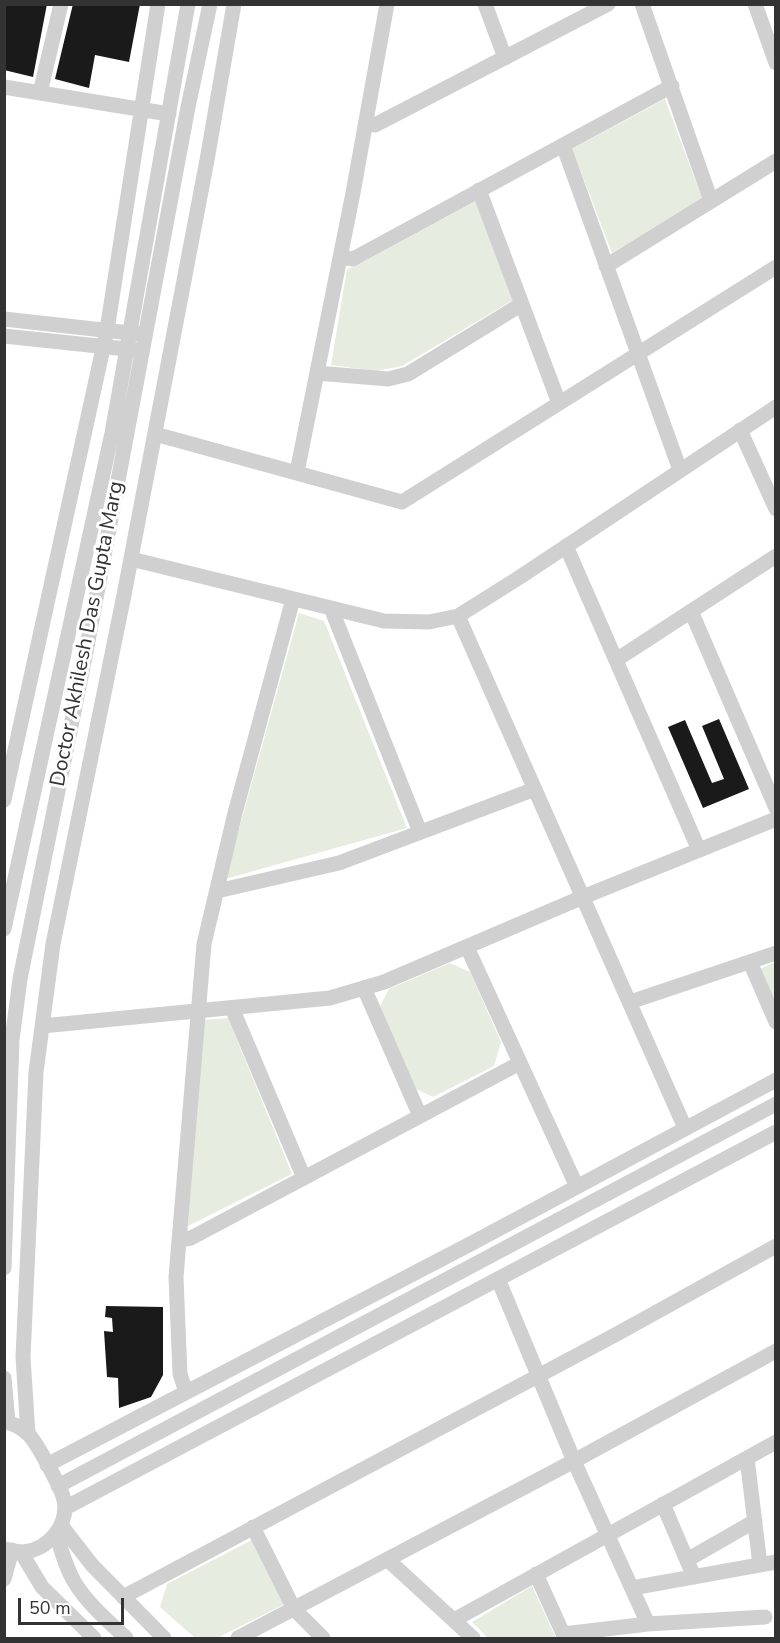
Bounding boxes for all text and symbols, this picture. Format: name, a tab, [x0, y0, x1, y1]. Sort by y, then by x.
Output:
street label: Doctor Akhilesh Das Gupta Marg	[46, 479, 130, 789]
scale bar	[21, 1586, 128, 1624]
text: 50 m	[29, 1596, 71, 1620]

